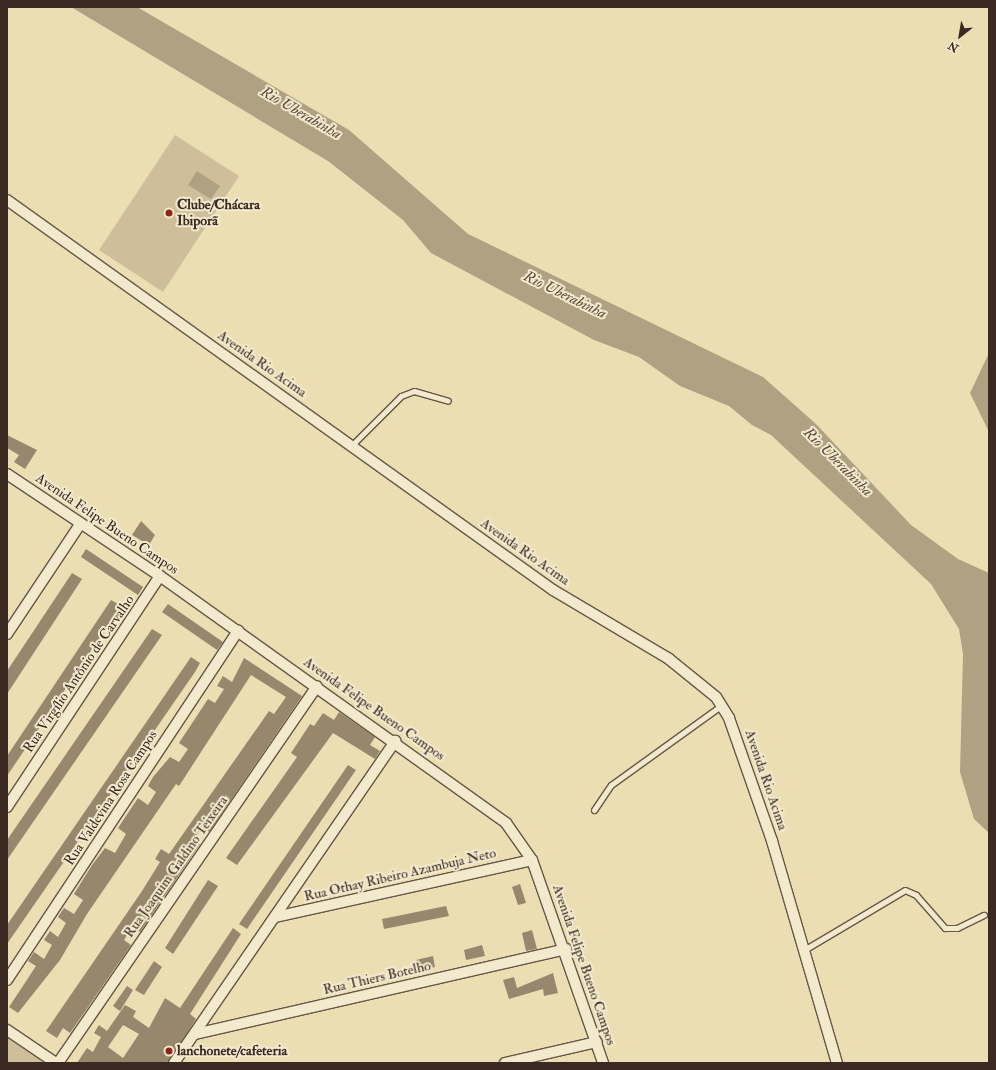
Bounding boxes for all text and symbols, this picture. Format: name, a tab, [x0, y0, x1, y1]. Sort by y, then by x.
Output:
north arrow	[940, 16, 980, 56]
text: N	[946, 39, 961, 55]
water label: Rio Uberabinha	[258, 83, 344, 143]
place label: Clube/Chácara Ibiporã	[177, 197, 260, 230]
marker: Clube/Chácara Ibiporã	[164, 208, 174, 218]
water label: Rio Uberabinha	[521, 267, 609, 323]
street label: Avenida Rio Acima	[214, 327, 310, 401]
water label: Rio Uberabinha	[800, 424, 876, 500]
street label: Avenida Felipe Bueno Campos	[32, 470, 182, 578]
street label: Avenida Rio Acima	[477, 515, 573, 589]
street label: Rua Virgílio Antônio de Carvalho	[20, 592, 138, 756]
street label: Avenida Felipe Bueno Campos	[300, 654, 448, 764]
street label: Rua Valdevina Rosa Campos	[61, 727, 161, 869]
street label: Avenida Rio Acima	[741, 728, 791, 832]
street label: Rua Joaquim Galdino Teixeira	[121, 793, 231, 941]
street label: Rua Othay Ribeiro Azambuja Neto	[302, 845, 498, 905]
street label: Avenida Felipe Bueno Campos	[549, 882, 619, 1048]
street label: Rua Thiers Botelho	[322, 957, 432, 999]
place label: lanchonete/cafeteria	[177, 1043, 287, 1059]
marker: lanchonete/cafeteria	[164, 1046, 174, 1056]

